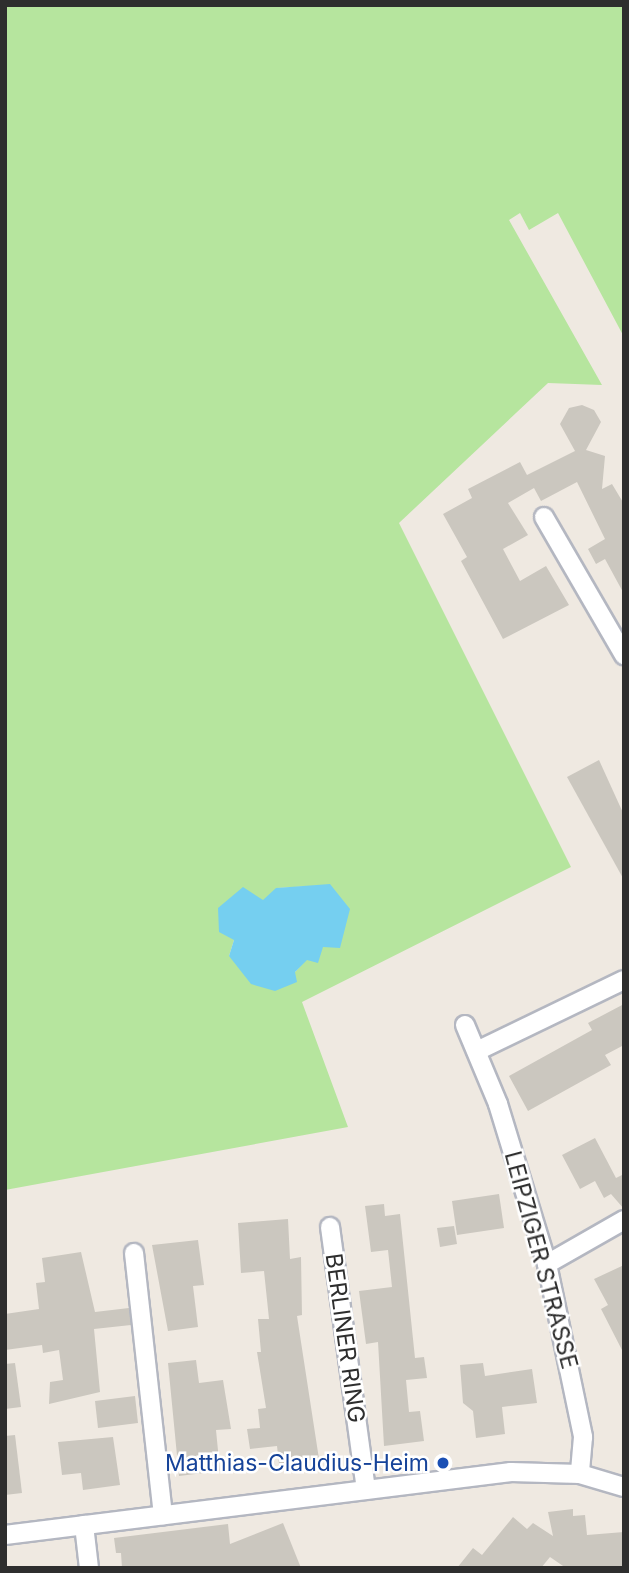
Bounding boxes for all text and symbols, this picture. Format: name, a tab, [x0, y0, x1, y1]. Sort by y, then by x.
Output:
street label: LEIPZIGER STRASSE	[499, 1148, 583, 1372]
street label: BERLINER RING	[319, 1252, 371, 1424]
place label: Matthias-Claudius-Heim	[165, 1449, 429, 1477]
marker: Matthias-Claudius-Heim	[435, 1455, 451, 1471]

